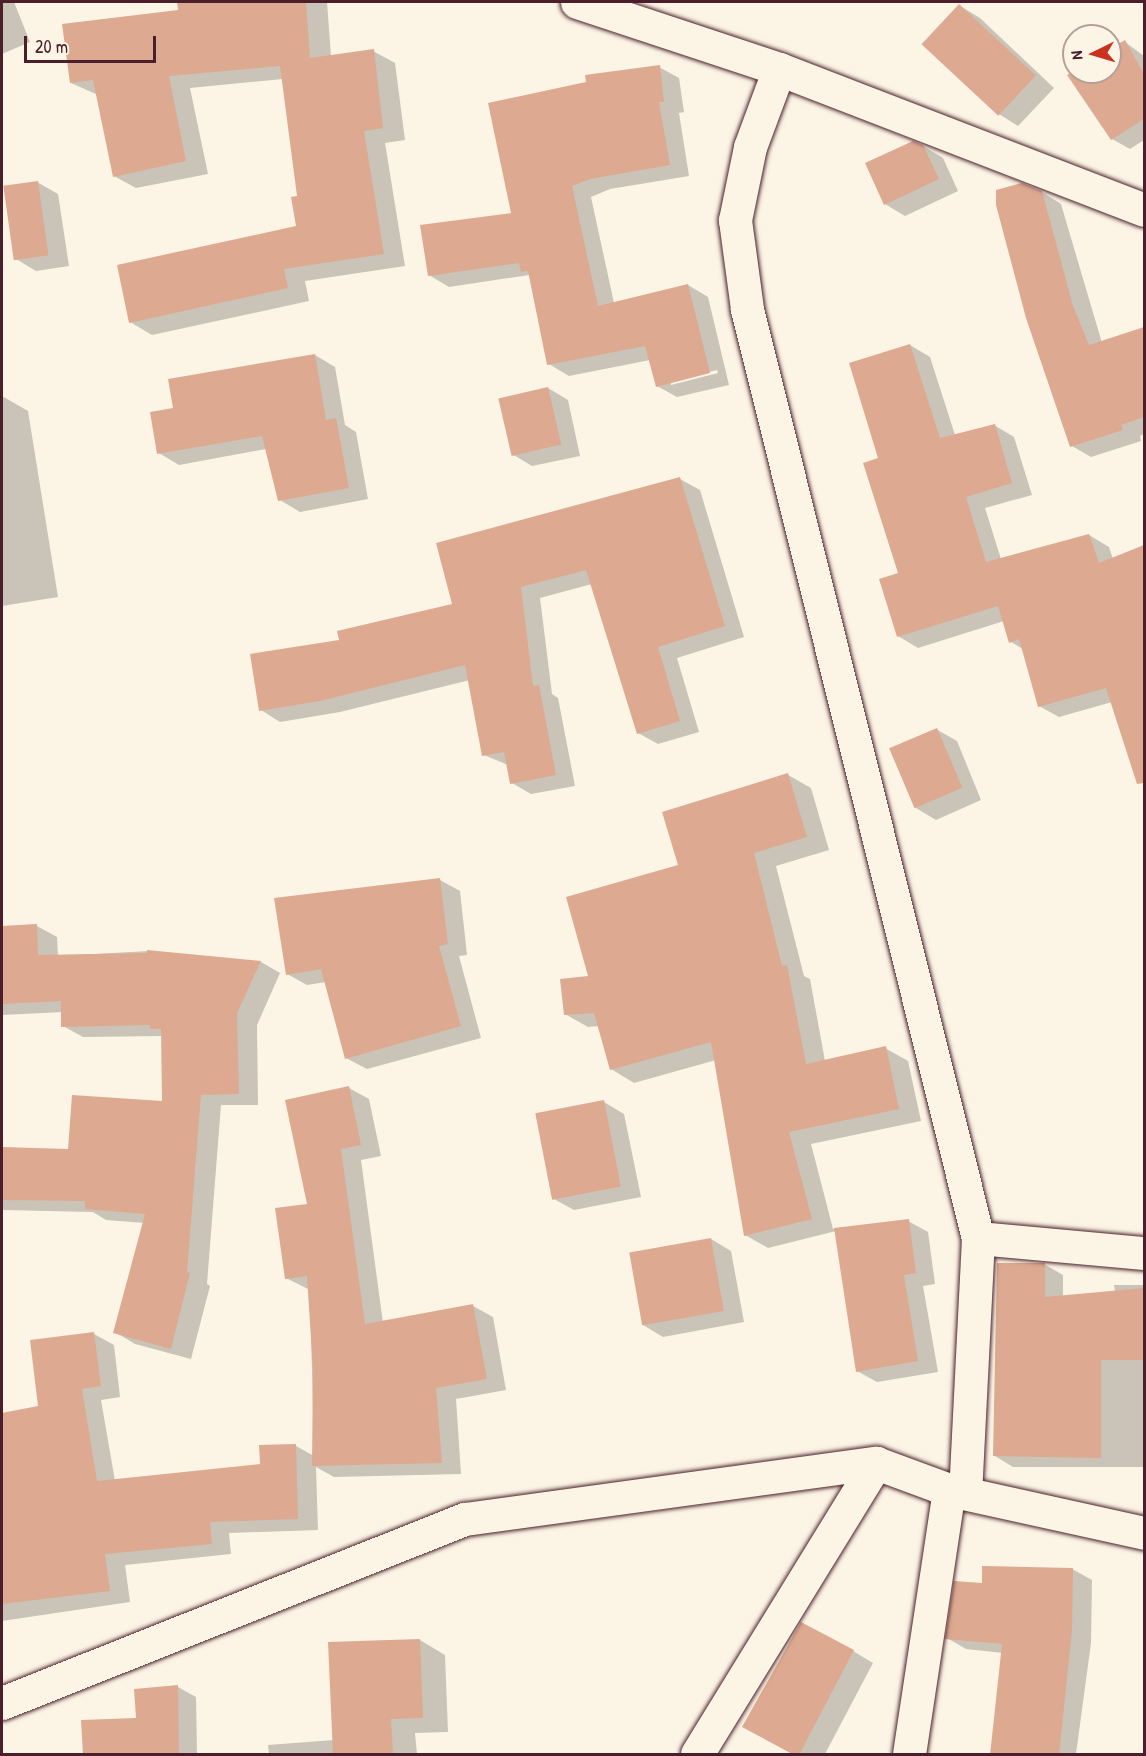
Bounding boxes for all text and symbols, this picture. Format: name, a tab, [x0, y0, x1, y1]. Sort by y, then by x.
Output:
scale bar	[27, 24, 159, 62]
north arrow	[1062, 24, 1122, 84]
text: 20 m	[35, 34, 68, 59]
text: N	[1065, 50, 1087, 61]

